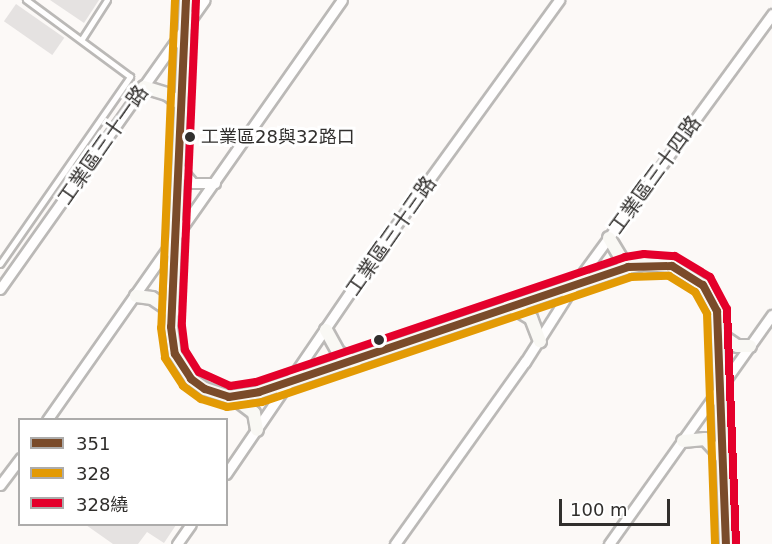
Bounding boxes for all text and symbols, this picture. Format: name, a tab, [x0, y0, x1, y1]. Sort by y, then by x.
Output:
street label: 工業區三十一路	[53, 81, 153, 209]
street label: 工業區三十四路	[604, 111, 706, 239]
place label: 工業區28與32路口	[201, 126, 355, 148]
marker: 工業區28與32路口	[184, 131, 196, 143]
street label: 工業區三十三路	[341, 172, 441, 300]
unlabelled marker	[373, 334, 385, 346]
legend	[18, 418, 228, 526]
text: 351	[76, 433, 110, 454]
text: 328	[76, 463, 110, 484]
scale bar	[562, 487, 673, 525]
text: 328繞	[76, 494, 128, 515]
text: 100 m	[570, 499, 628, 520]

